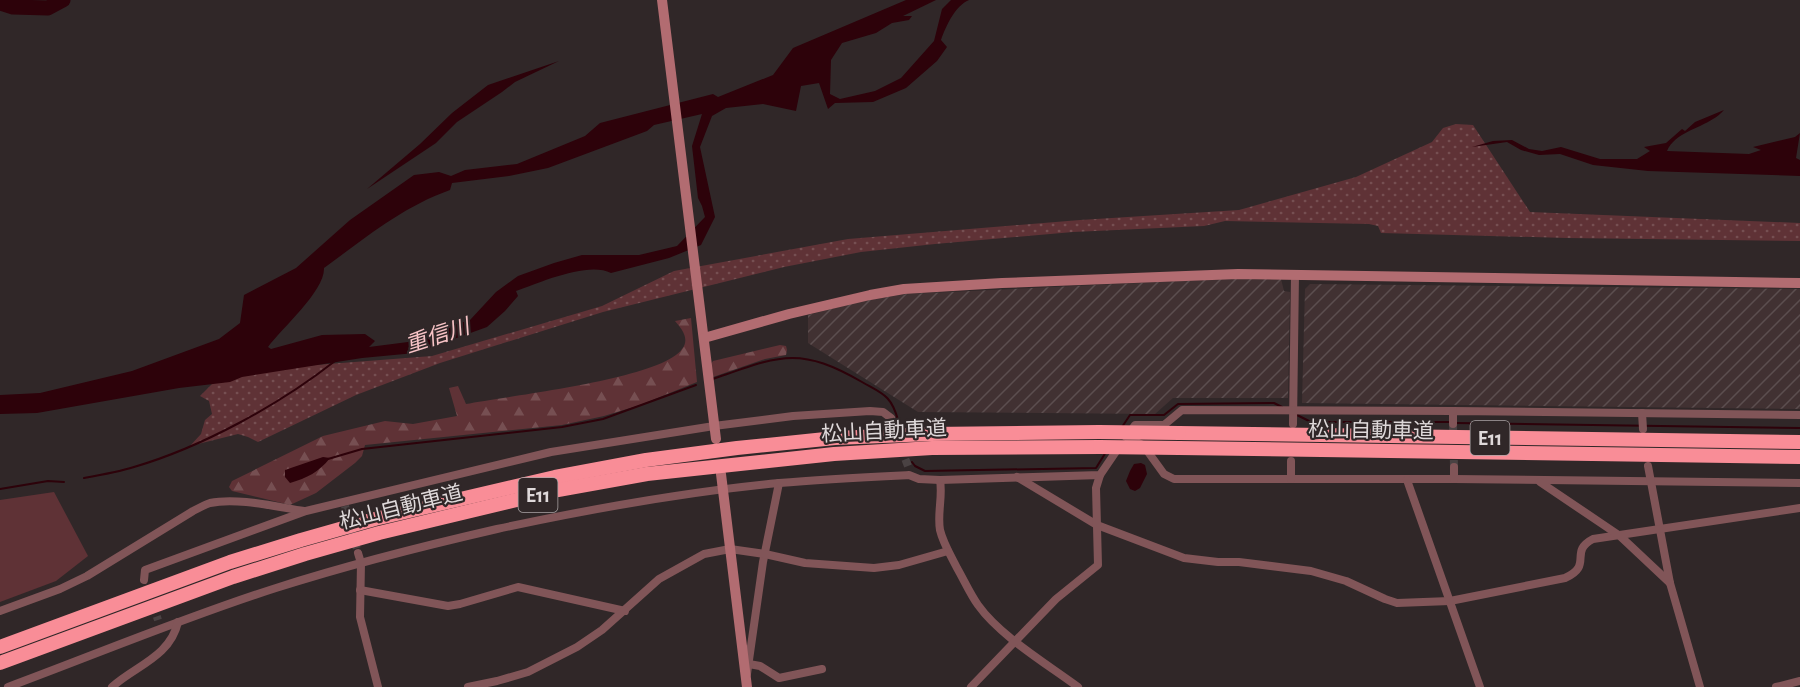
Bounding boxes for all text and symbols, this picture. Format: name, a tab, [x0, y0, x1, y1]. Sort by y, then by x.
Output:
water label: 重信川	[402, 314, 474, 357]
street label: 松山自動車道	[821, 417, 947, 445]
street label: 松山自動車道	[1308, 418, 1434, 442]
road number: E11	[1470, 421, 1510, 455]
road number: E11	[518, 478, 558, 512]
street label: 松山自動車道	[337, 481, 465, 533]

